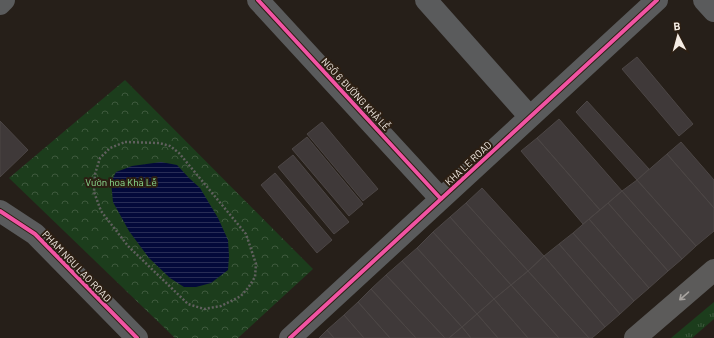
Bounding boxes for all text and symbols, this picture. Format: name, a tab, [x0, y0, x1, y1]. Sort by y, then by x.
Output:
north arrow	[658, 16, 698, 56]
text: B	[673, 19, 681, 32]
street label: NGÕ 6 ĐƯỜNG KHẢ LỄ	[319, 54, 394, 133]
street label: KHA LE ROAD	[442, 138, 494, 188]
park label: Vườn hoa Khả Lễ	[85, 176, 157, 188]
street label: PHAM NGU LAO ROAD	[40, 228, 114, 304]
one-way arrow	[679, 291, 690, 300]

